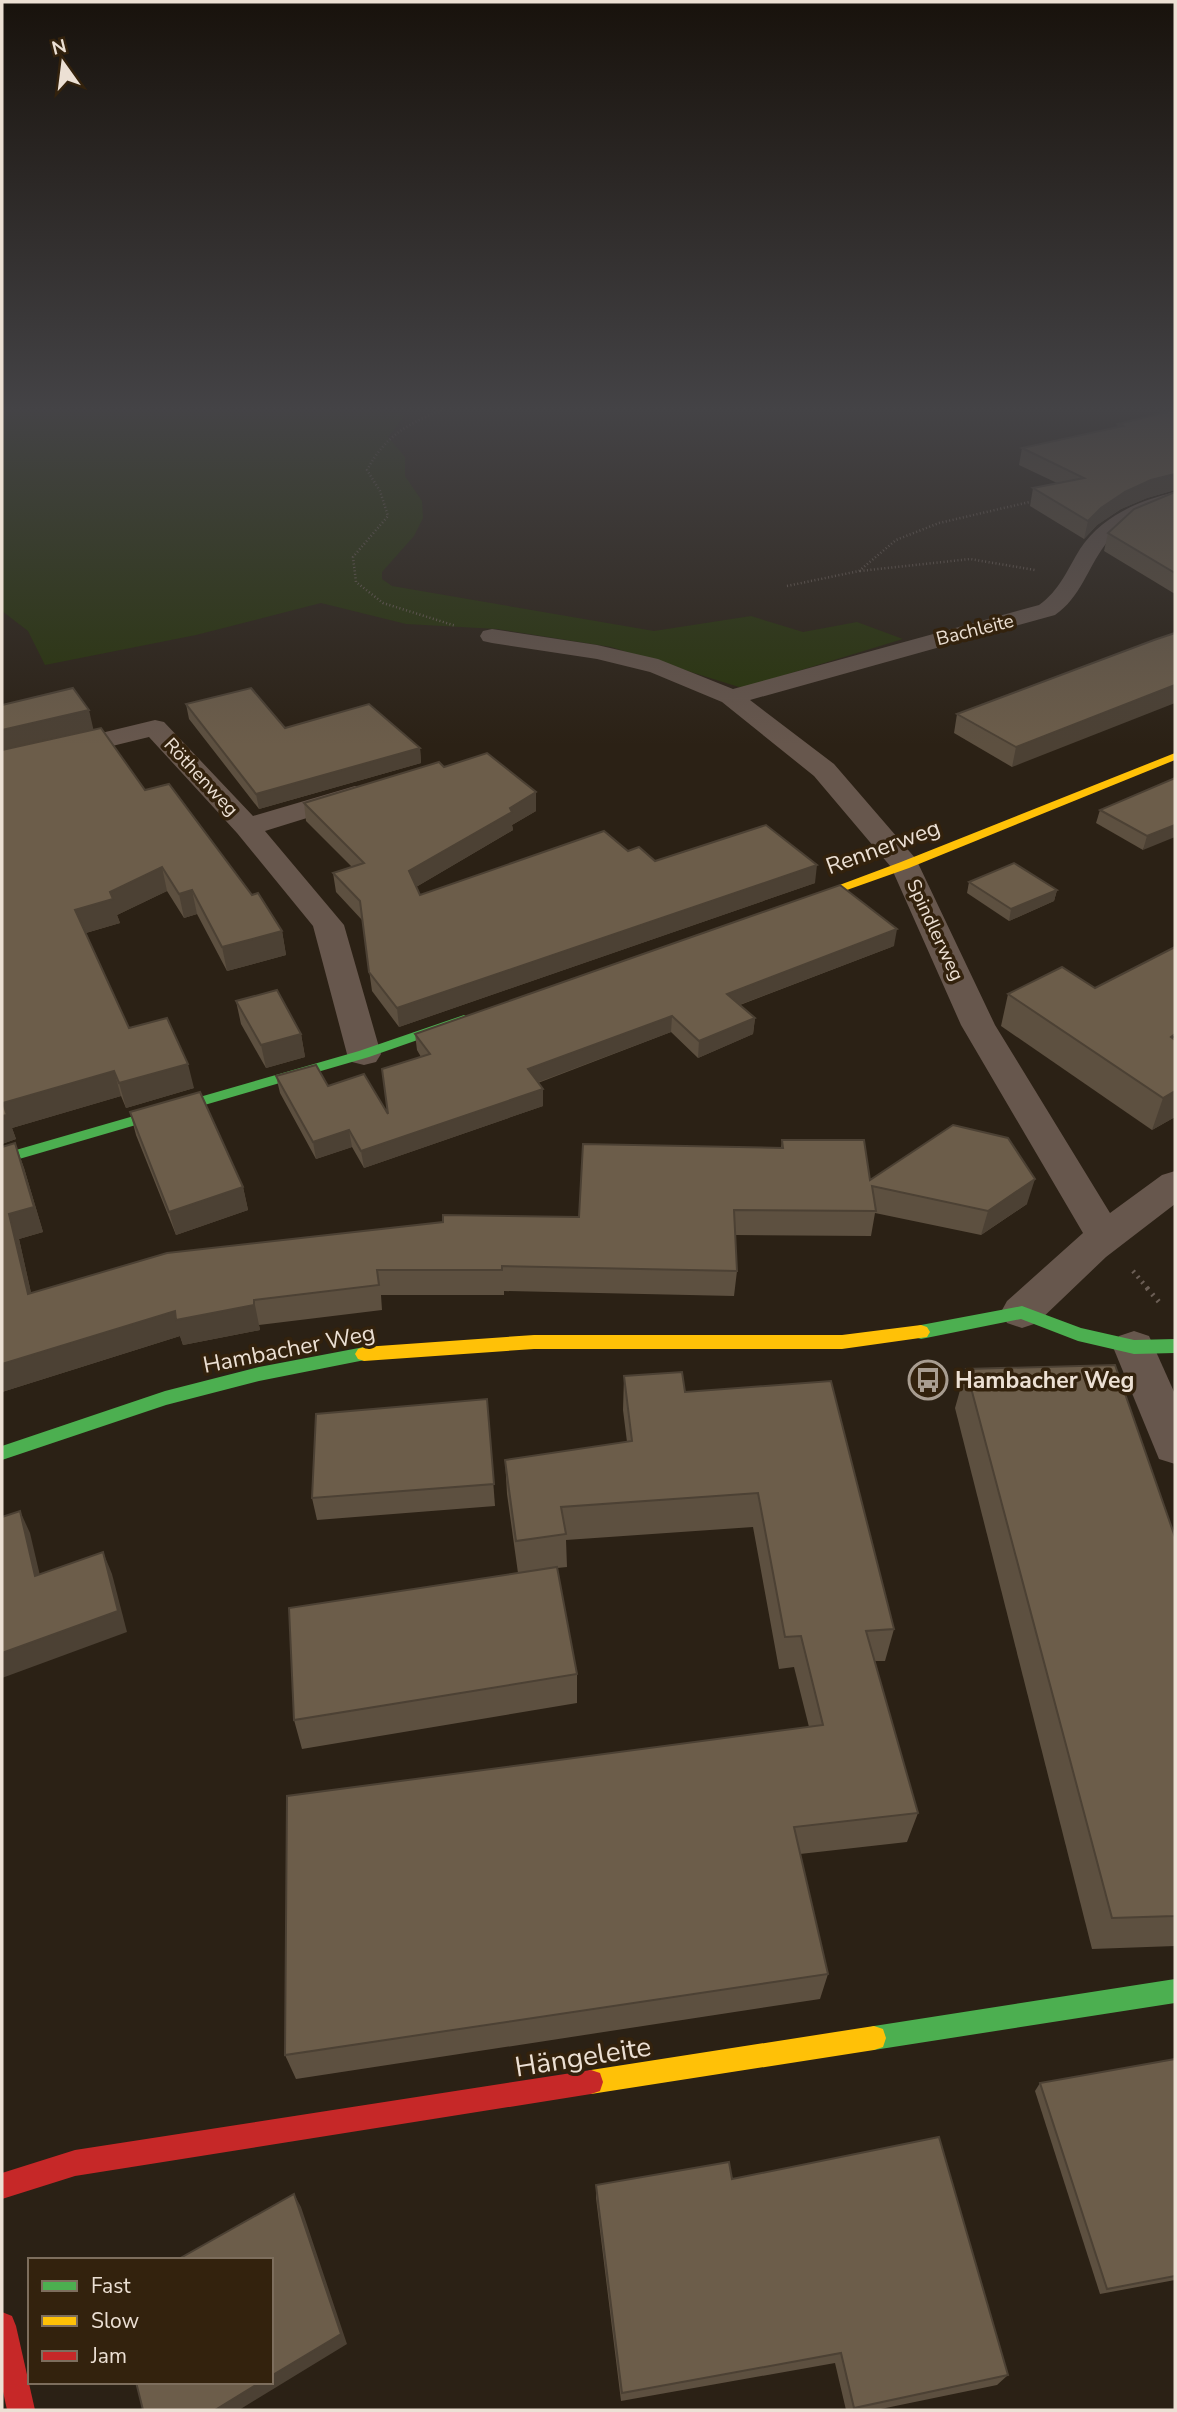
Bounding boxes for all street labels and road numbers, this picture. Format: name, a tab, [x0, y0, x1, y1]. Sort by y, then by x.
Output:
street label: Bachleite	[933, 608, 1017, 652]
street label: Röthenweg	[158, 732, 244, 822]
street label: Rennerweg	[822, 812, 944, 882]
street label: Spindlerweg	[900, 875, 970, 985]
street label: Hambacher Weg	[200, 1317, 378, 1381]
street label: Hängeleite	[512, 2027, 654, 2087]

